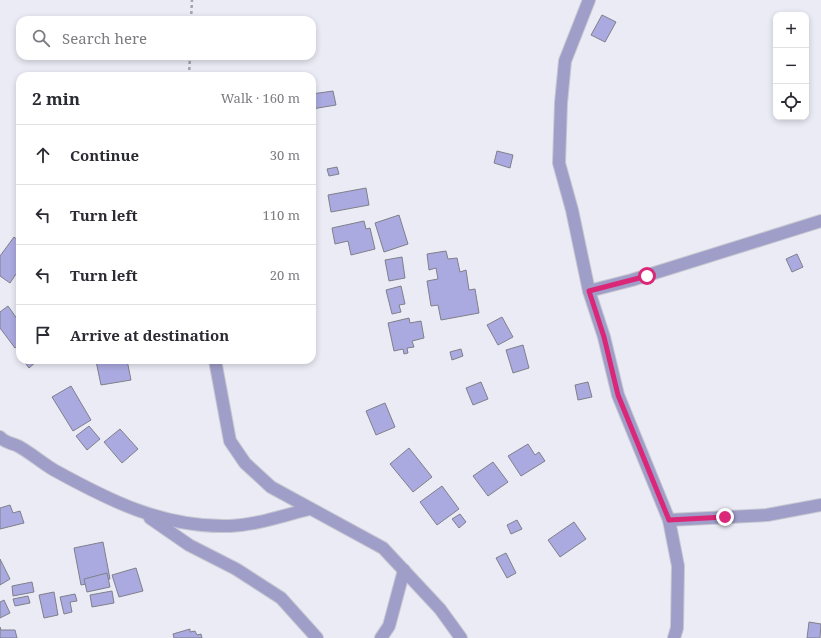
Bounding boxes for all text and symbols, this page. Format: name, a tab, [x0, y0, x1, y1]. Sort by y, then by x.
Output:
map controls	[773, 12, 809, 120]
button: +	[773, 12, 809, 48]
search box	[16, 16, 316, 60]
icon: search	[30, 27, 52, 49]
text: Search here	[62, 28, 147, 48]
button: −	[773, 48, 809, 84]
button: locate	[773, 84, 809, 120]
text: 2 min	[32, 87, 80, 110]
text: Walk · 160 m	[221, 89, 300, 107]
icon: ahead	[32, 144, 54, 166]
text: Continue	[70, 145, 139, 165]
text: 30 m	[270, 146, 300, 164]
icon: left	[32, 204, 54, 226]
text: Turn left	[70, 205, 138, 225]
text: 110 m	[263, 206, 300, 224]
icon: left	[32, 264, 54, 286]
text: Turn left	[70, 265, 138, 285]
text: 20 m	[270, 266, 300, 284]
route start	[638, 267, 656, 285]
icon: arrive	[32, 324, 54, 346]
text: Arrive at destination	[70, 325, 229, 345]
route end	[716, 508, 734, 526]

